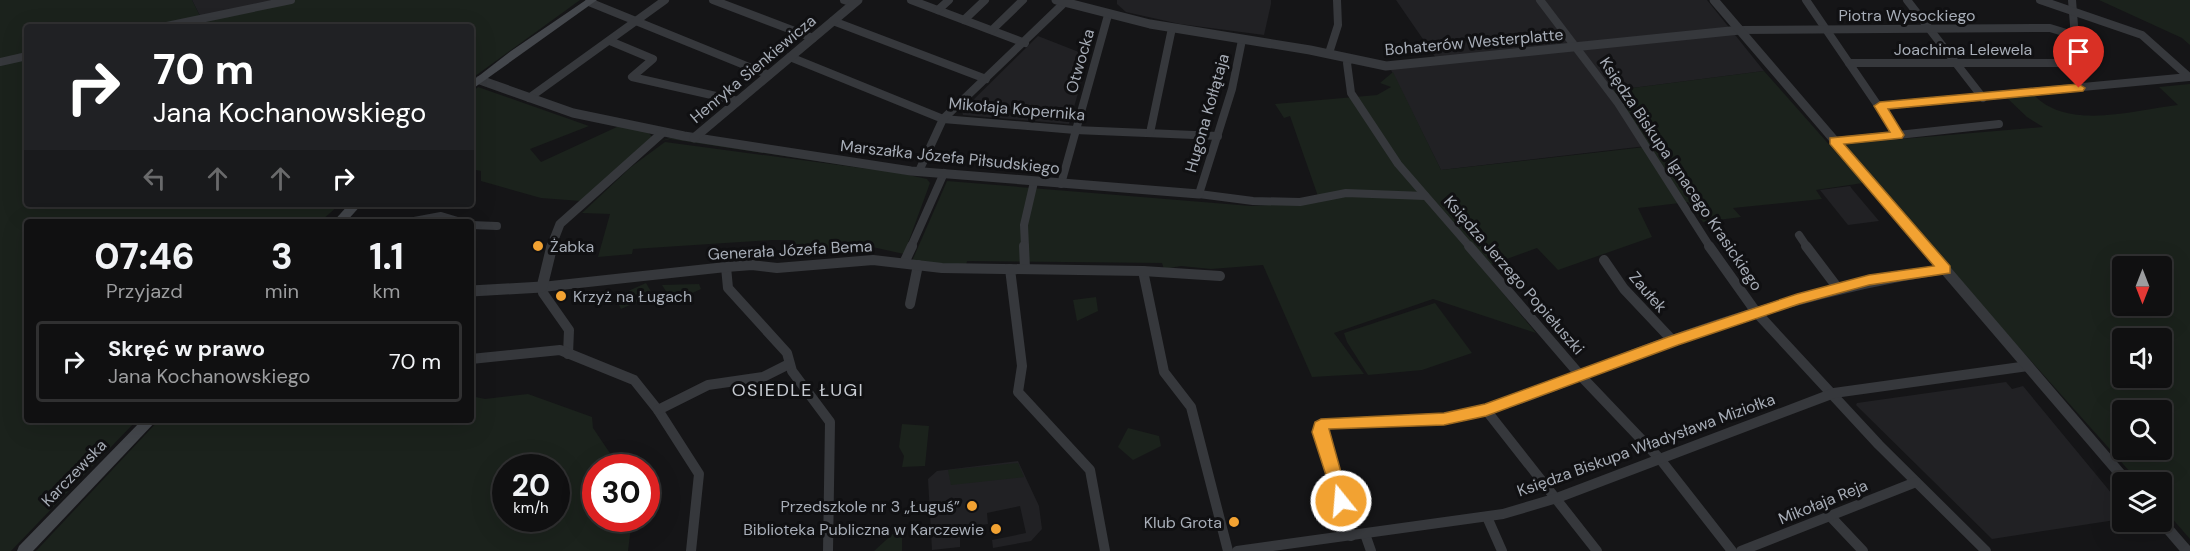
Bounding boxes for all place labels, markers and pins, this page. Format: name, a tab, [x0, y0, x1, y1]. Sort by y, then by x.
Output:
pin	[2053, 26, 2104, 88]
place label: Żabka	[550, 236, 594, 257]
marker: Żabka	[531, 239, 545, 253]
place label: Krzyż na Ługach	[573, 286, 692, 307]
marker: Krzyż na Ługach	[554, 289, 568, 303]
place label: Przedszkole nr 3 „Ługuś”	[780, 496, 960, 517]
marker: Przedszkole nr 3 „Ługuś”	[965, 499, 979, 513]
place label: Klub Grota	[1144, 512, 1222, 533]
marker: Klub Grota	[1227, 515, 1241, 529]
place label: Biblioteka Publiczna w Karczewie	[743, 519, 984, 540]
marker: Biblioteka Publiczna w Karczewie	[989, 522, 1003, 536]

